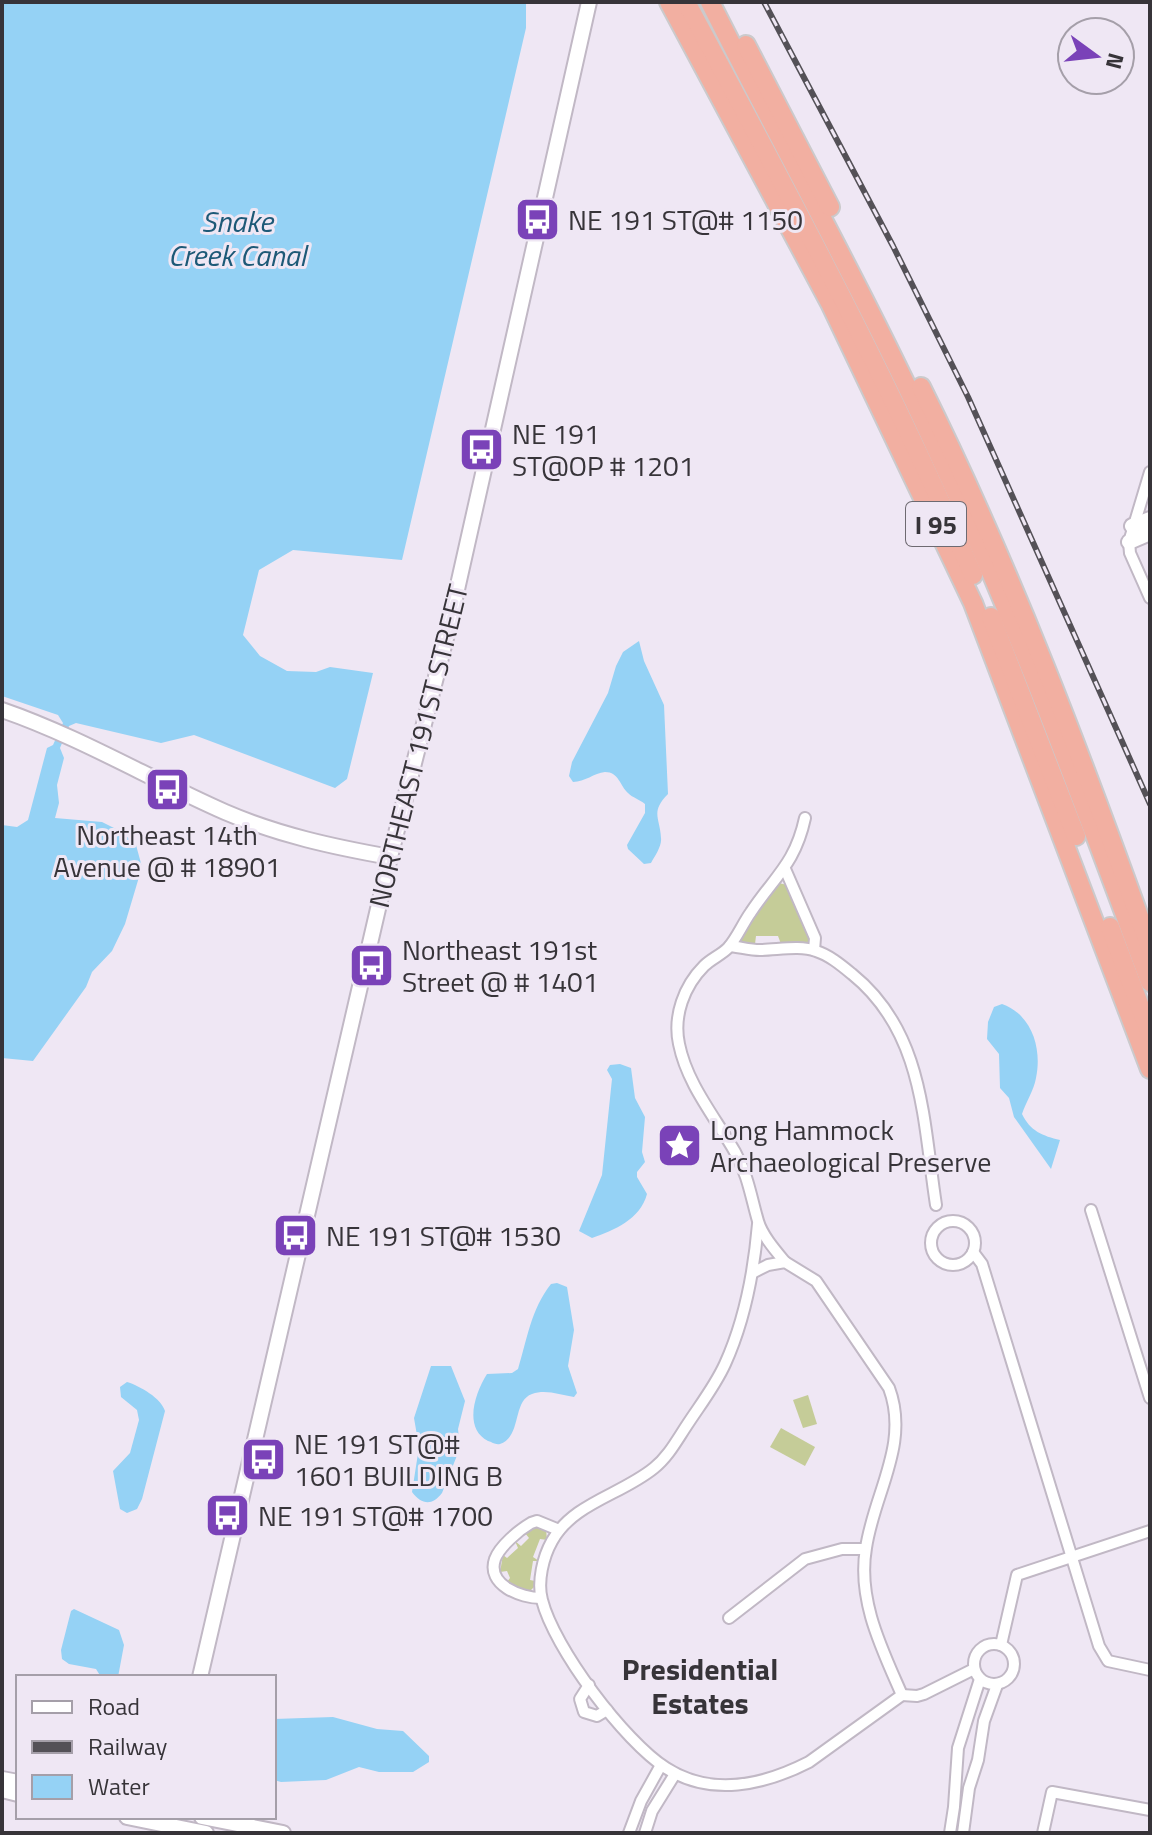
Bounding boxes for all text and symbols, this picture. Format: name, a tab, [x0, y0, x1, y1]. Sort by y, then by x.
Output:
north arrow	[1056, 16, 1136, 96]
text: N	[1097, 49, 1134, 73]
bus stop icon: NE 191 ST@# 1150	[513, 195, 561, 243]
water label: Snake Creek Canal	[168, 198, 310, 278]
place label: NE 191 ST@# 1150	[568, 198, 803, 241]
place label: NE 191 ST@OP # 1201	[512, 412, 694, 487]
bus stop icon: NE 191 ST@OP # 1201	[457, 425, 505, 473]
road number: I 95	[906, 502, 966, 546]
street label: NORTHEAST 191ST STREET	[357, 579, 479, 912]
bus stop icon: Northeast 14th Avenue @ # 18901	[143, 765, 191, 813]
place label: Northeast 14th Avenue @ # 18901	[53, 813, 281, 888]
place label: Northeast 191st Street @ # 1401	[402, 928, 598, 1003]
bus stop icon: Northeast 191st Street @ # 1401	[347, 941, 395, 989]
place label: Long Hammock Archaeological Preserve	[710, 1108, 991, 1183]
place icon: Long Hammock Archaeological Preserve	[655, 1121, 703, 1169]
bus stop icon: NE 191 ST@# 1530	[271, 1211, 319, 1259]
place label: NE 191 ST@# 1530	[326, 1214, 561, 1257]
place label: NE 191 ST@# 1601 BUILDING B	[294, 1422, 503, 1497]
bus stop icon: NE 191 ST@# 1601 BUILDING B	[239, 1435, 287, 1483]
bus stop icon: NE 191 ST@# 1700	[203, 1491, 251, 1539]
place label: NE 191 ST@# 1700	[258, 1494, 493, 1537]
district label: Presidential Estates	[622, 1646, 778, 1726]
legend	[16, 1675, 276, 1819]
text: Road	[88, 1688, 140, 1724]
text: Railway	[88, 1728, 168, 1764]
text: Water	[88, 1768, 150, 1804]

